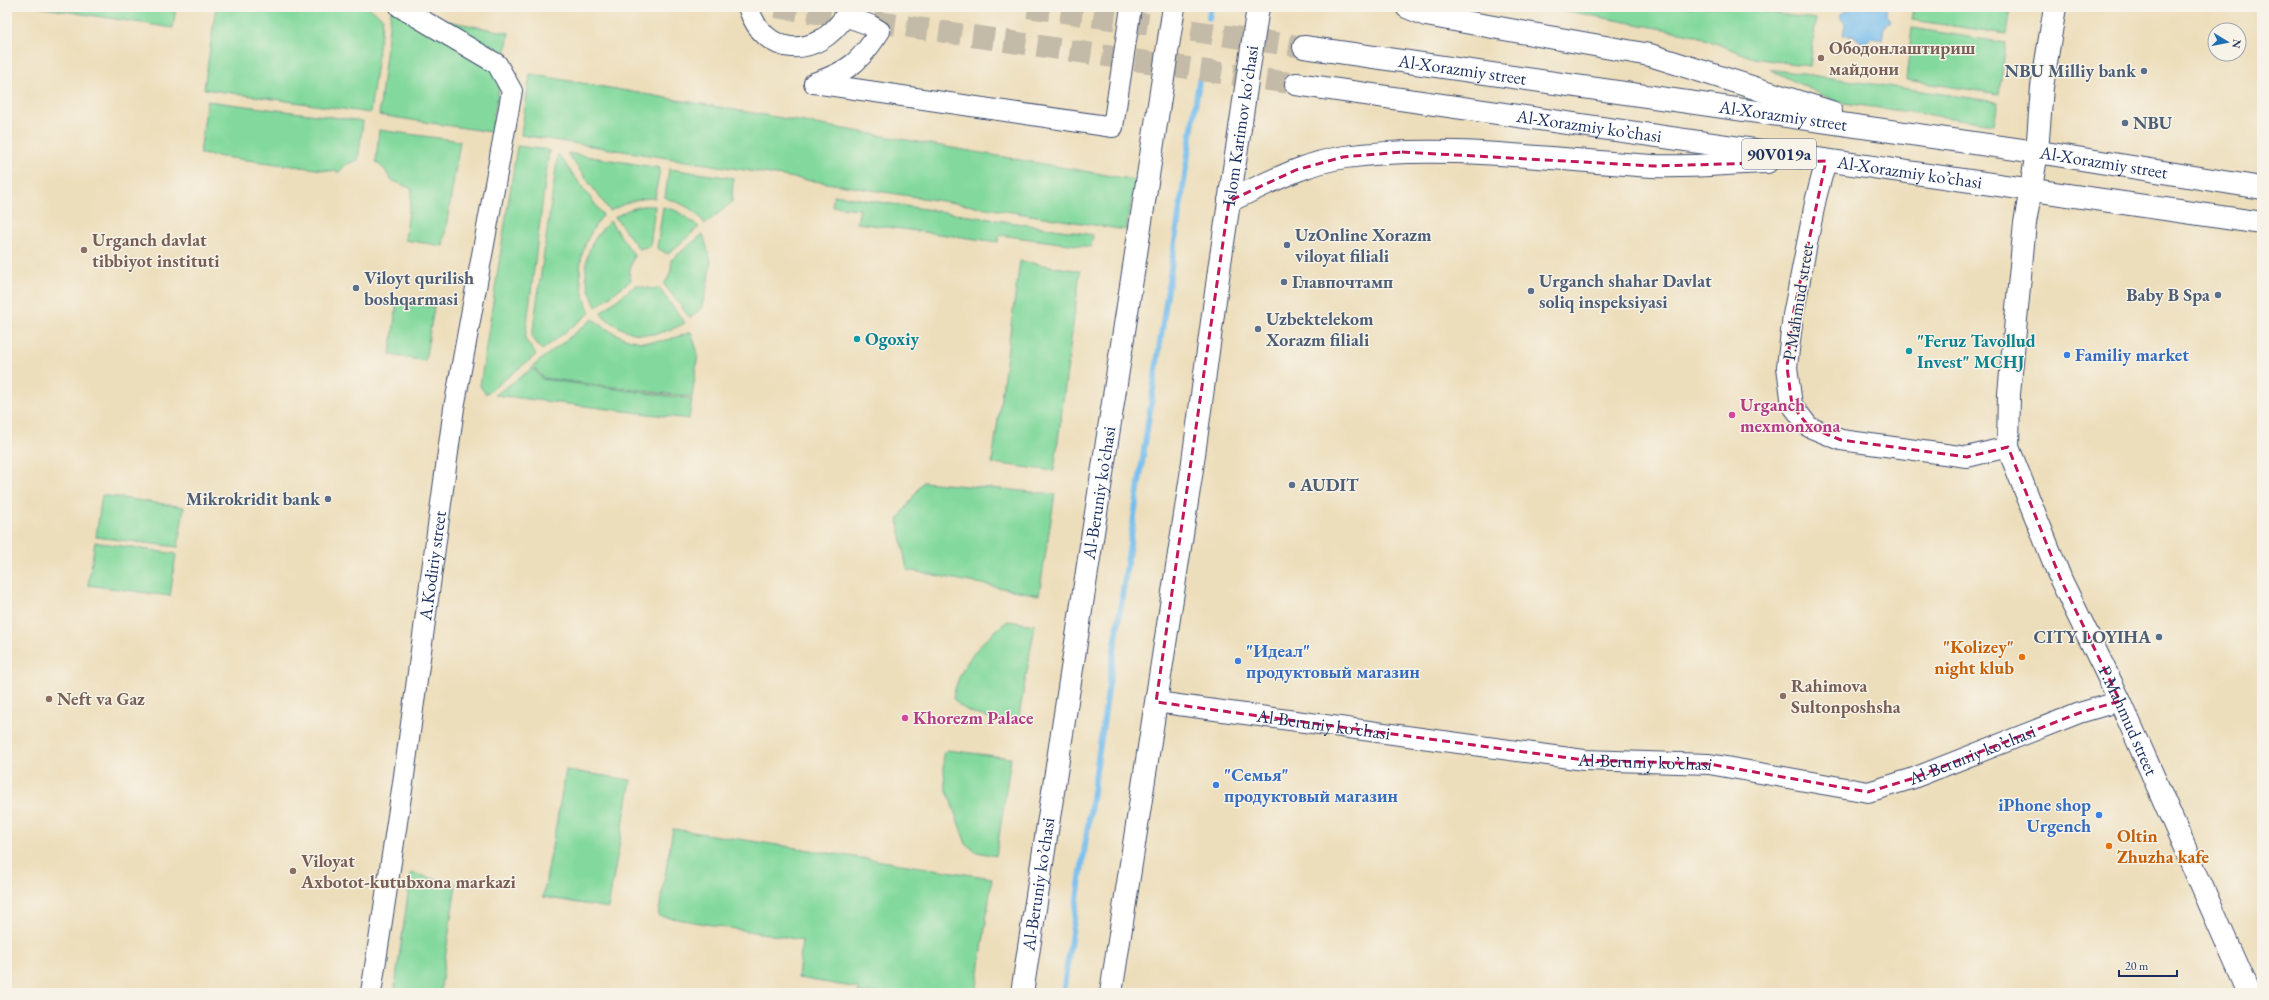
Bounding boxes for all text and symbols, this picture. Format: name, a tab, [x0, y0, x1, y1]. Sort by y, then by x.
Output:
north arrow	[2207, 22, 2247, 62]
place label: Ободонлаштириш майдони	[1829, 36, 1976, 80]
text: N	[2229, 38, 2245, 49]
street label: Islom Karimov ko'chasi	[1217, 43, 1263, 207]
street label: Al-Xorazmiy street	[1396, 49, 1528, 90]
marker: Ободонлаштириш майдони	[1816, 53, 1826, 63]
place label: NBU Milliy bank	[2005, 59, 2137, 82]
marker: NBU Milliy bank	[2139, 66, 2149, 76]
street label: Al-Xorazmiy street	[1717, 94, 1849, 136]
street label: Al-Xorazmiy ko’chasi	[1514, 104, 1664, 148]
place label: NBU	[2133, 111, 2173, 134]
marker: NBU	[2120, 118, 2130, 128]
road number: 90V019a	[1742, 139, 1816, 169]
street label: Al-Xorazmiy street	[2037, 140, 2170, 184]
street label: Al-Xorazmiy ko’chasi	[1835, 150, 1984, 194]
place label: UzOnline Xorazm viloyat filiali	[1295, 223, 1432, 267]
place label: Urganch davlat tibbiyot instituti	[92, 228, 220, 272]
marker: UzOnline Xorazm viloyat filiali	[1282, 240, 1292, 250]
street label: P.Mahmud street	[1777, 241, 1818, 362]
marker: Urganch davlat tibbiyot instituti	[79, 245, 89, 255]
place label: Viloyt qurilish boshqarmasi	[364, 266, 474, 310]
place label: Urganch shahar Davlat soliq inspeksiyasi	[1539, 269, 1712, 313]
place label: Главпочтамп	[1292, 270, 1393, 293]
marker: Главпочтамп	[1279, 277, 1289, 287]
marker: Viloyt qurilish boshqarmasi	[351, 283, 361, 293]
place label: Baby B Spa	[2126, 283, 2210, 306]
marker: Urganch shahar Davlat soliq inspeksiyasi	[1526, 286, 1536, 296]
marker: Baby B Spa	[2213, 290, 2223, 300]
place label: Uzbektelekom Xorazm filiali	[1265, 307, 1374, 351]
marker: Uzbektelekom Xorazm filiali	[1253, 324, 1263, 334]
place label: Ogoxiy	[865, 327, 920, 350]
place label: "Feruz Tavollud Invest" MCHJ	[1917, 329, 2036, 373]
marker: Ogoxiy	[852, 334, 862, 344]
place label: Familiy market	[2075, 343, 2189, 366]
marker: "Feruz Tavollud Invest" MCHJ	[1904, 346, 1914, 356]
marker: Familiy market	[2062, 350, 2072, 360]
place label: Urganch mexmonxona	[1740, 393, 1841, 437]
marker: Urganch mexmonxona	[1727, 410, 1737, 420]
street label: Al-Beruniy ko’chasi	[1077, 424, 1120, 562]
place label: AUDIT	[1299, 473, 1359, 496]
marker: AUDIT	[1287, 480, 1297, 490]
place label: Mikrokridit bank	[186, 487, 321, 510]
marker: Mikrokridit bank	[323, 494, 333, 504]
street label: A.Kodiriy street	[413, 509, 451, 623]
place label: CITY LOYIHA	[2034, 625, 2152, 648]
marker: CITY LOYIHA	[2154, 632, 2164, 642]
place label: "Kolizey" night klub	[1934, 635, 2014, 679]
place label: "Идеал" продуктовый магазин	[1246, 639, 1421, 683]
marker: "Kolizey" night klub	[2017, 652, 2027, 662]
marker: "Идеал" продуктовый магазин	[1233, 656, 1243, 666]
street label: P.Mahmud street	[2093, 662, 2164, 779]
place label: Rahimova Sultonposhsha	[1791, 674, 1901, 718]
place label: Neft va Gaz	[57, 687, 145, 710]
marker: Rahimova Sultonposhsha	[1778, 691, 1788, 701]
marker: Neft va Gaz	[44, 694, 54, 704]
street label: Al-Beruniy ko’chasi	[1254, 704, 1392, 745]
place label: Khorezm Palace	[913, 706, 1034, 729]
marker: Khorezm Palace	[900, 713, 910, 723]
street label: Al-Beruniy ko’chasi	[1904, 719, 2039, 790]
street label: Al-Beruniy ko’chasi	[1577, 748, 1715, 775]
place label: "Семья" продуктовый магазин	[1224, 763, 1399, 807]
marker: "Семья" продуктовый магазин	[1211, 780, 1221, 790]
place label: iPhone shop Urgench	[1998, 793, 2091, 837]
marker: iPhone shop Urgench	[2094, 810, 2104, 820]
street label: Al-Beruniy ko’chasi	[1016, 815, 1059, 953]
place label: Oltin Zhuzha kafe	[2117, 824, 2210, 868]
marker: Oltin Zhuzha kafe	[2104, 841, 2114, 851]
place label: Viloyat Axbotot-kutubxona markazi	[300, 849, 517, 893]
marker: Viloyat Axbotot-kutubxona markazi	[288, 866, 298, 876]
scale bar	[2119, 952, 2177, 978]
text: 20 m	[2125, 958, 2149, 974]

